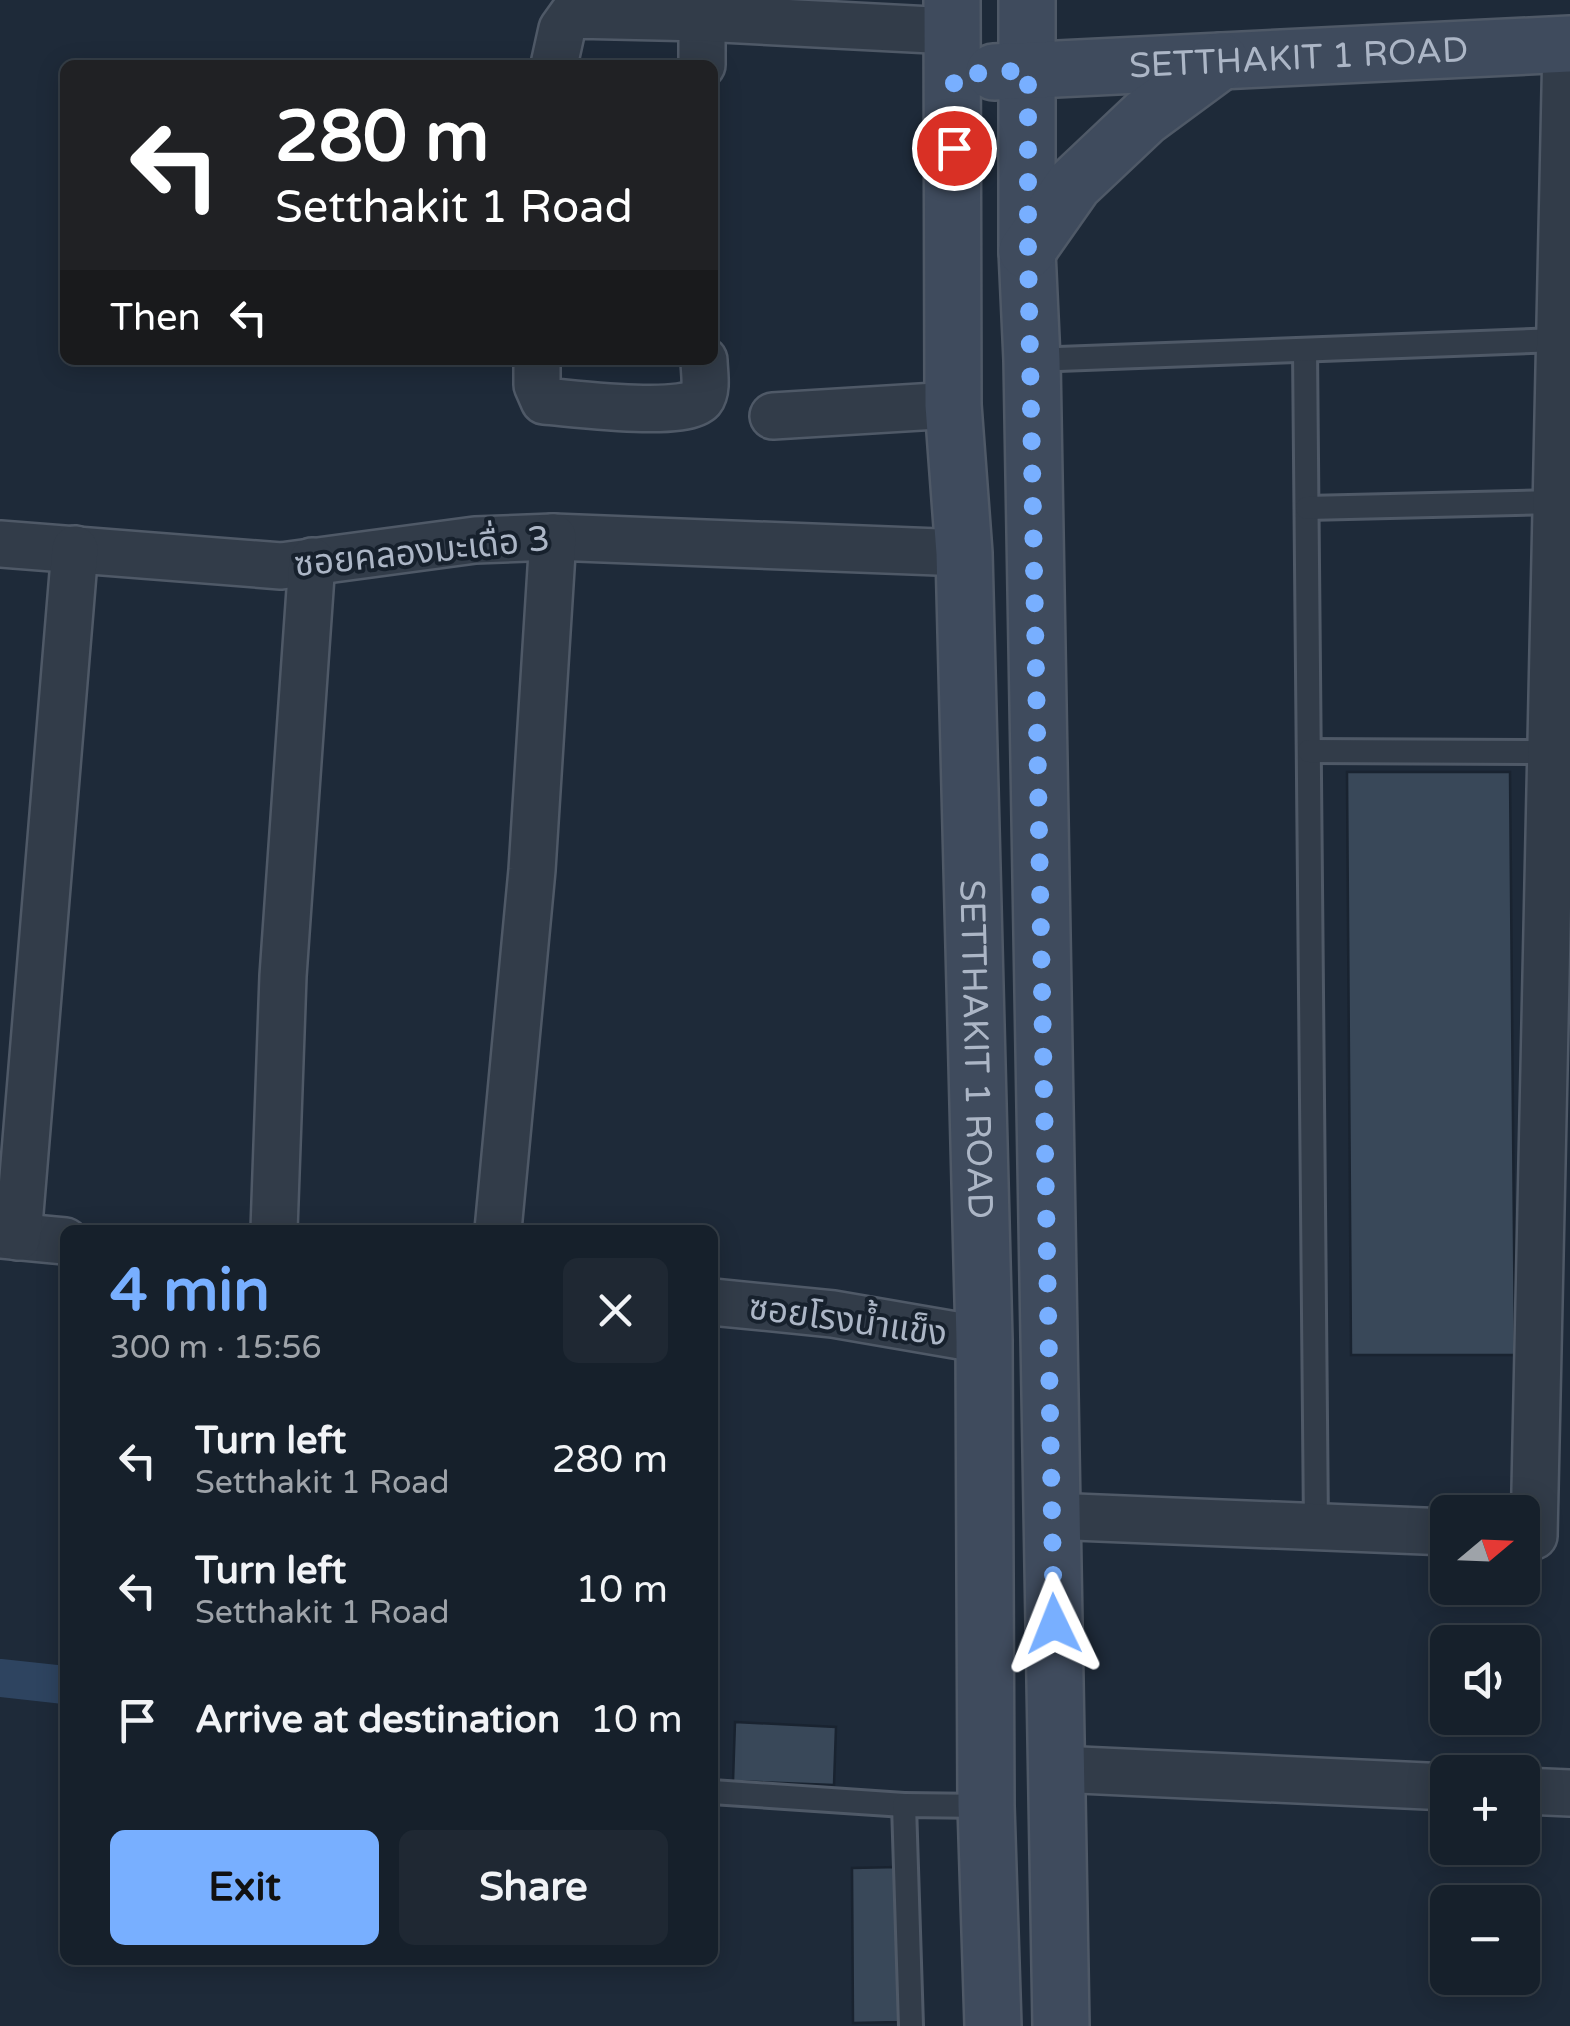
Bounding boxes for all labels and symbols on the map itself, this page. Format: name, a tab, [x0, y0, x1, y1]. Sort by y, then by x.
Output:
street label: SETTHAKIT 1 ROAD	[1128, 29, 1469, 87]
pin	[912, 106, 997, 191]
street label: ซอยคลองมะเดื่อ 3	[292, 514, 552, 586]
street label: SETTHAKIT 1 ROAD	[950, 879, 1001, 1220]
street label: ซอยโรงน้ำแข็ง	[746, 1282, 950, 1356]
north arrow	[1430, 1495, 1540, 1605]
position arrow	[1002, 1572, 1106, 1676]

